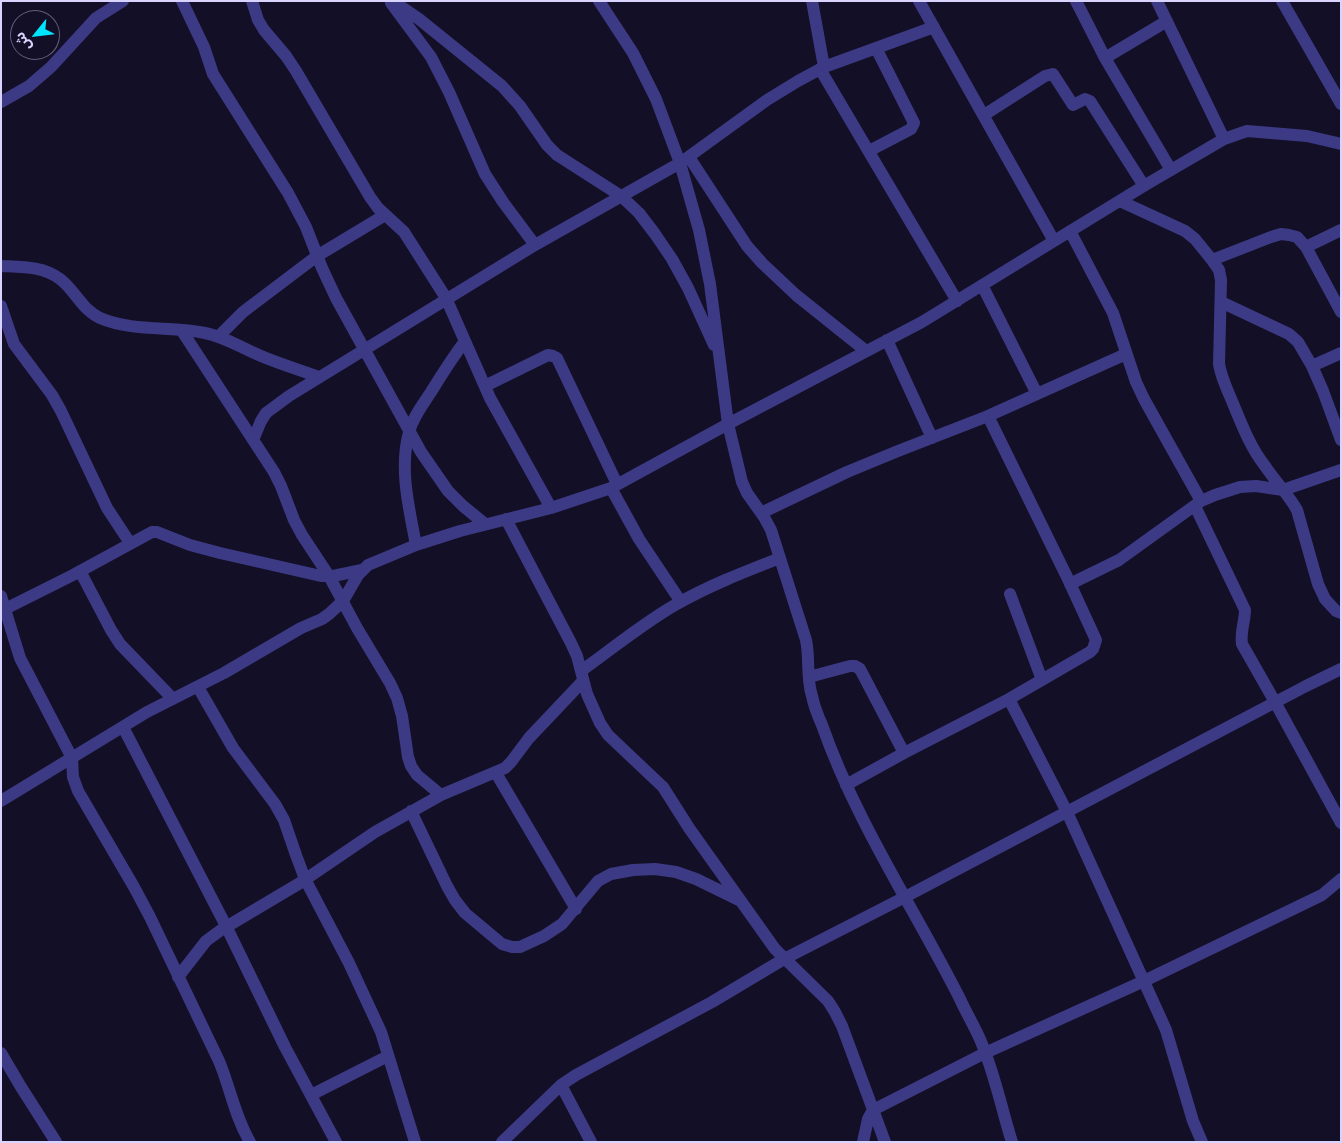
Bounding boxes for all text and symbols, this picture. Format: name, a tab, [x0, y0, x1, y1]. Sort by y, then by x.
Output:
north arrow	[10, 10, 60, 60]
text: ش	[10, 29, 35, 55]

